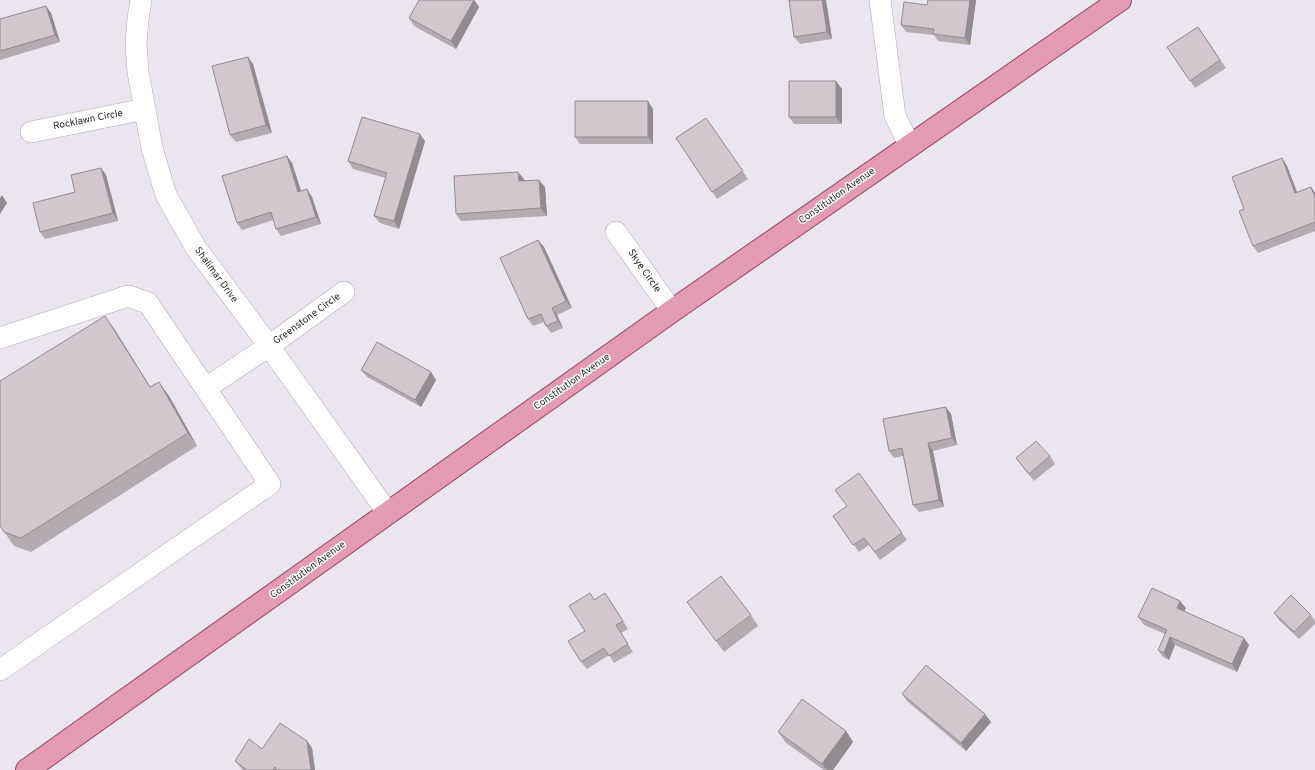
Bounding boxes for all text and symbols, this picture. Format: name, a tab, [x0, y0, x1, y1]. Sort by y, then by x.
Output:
street label: Rocklawn Circle	[52, 107, 124, 133]
street label: Constitution Avenue	[796, 165, 878, 227]
street label: Shalimar Drive	[191, 245, 241, 305]
street label: Skye Circle	[624, 247, 664, 295]
street label: Greenstone Circle	[271, 290, 343, 348]
street label: Constitution Avenue	[531, 351, 613, 413]
street label: Constitution Avenue	[268, 538, 348, 602]

